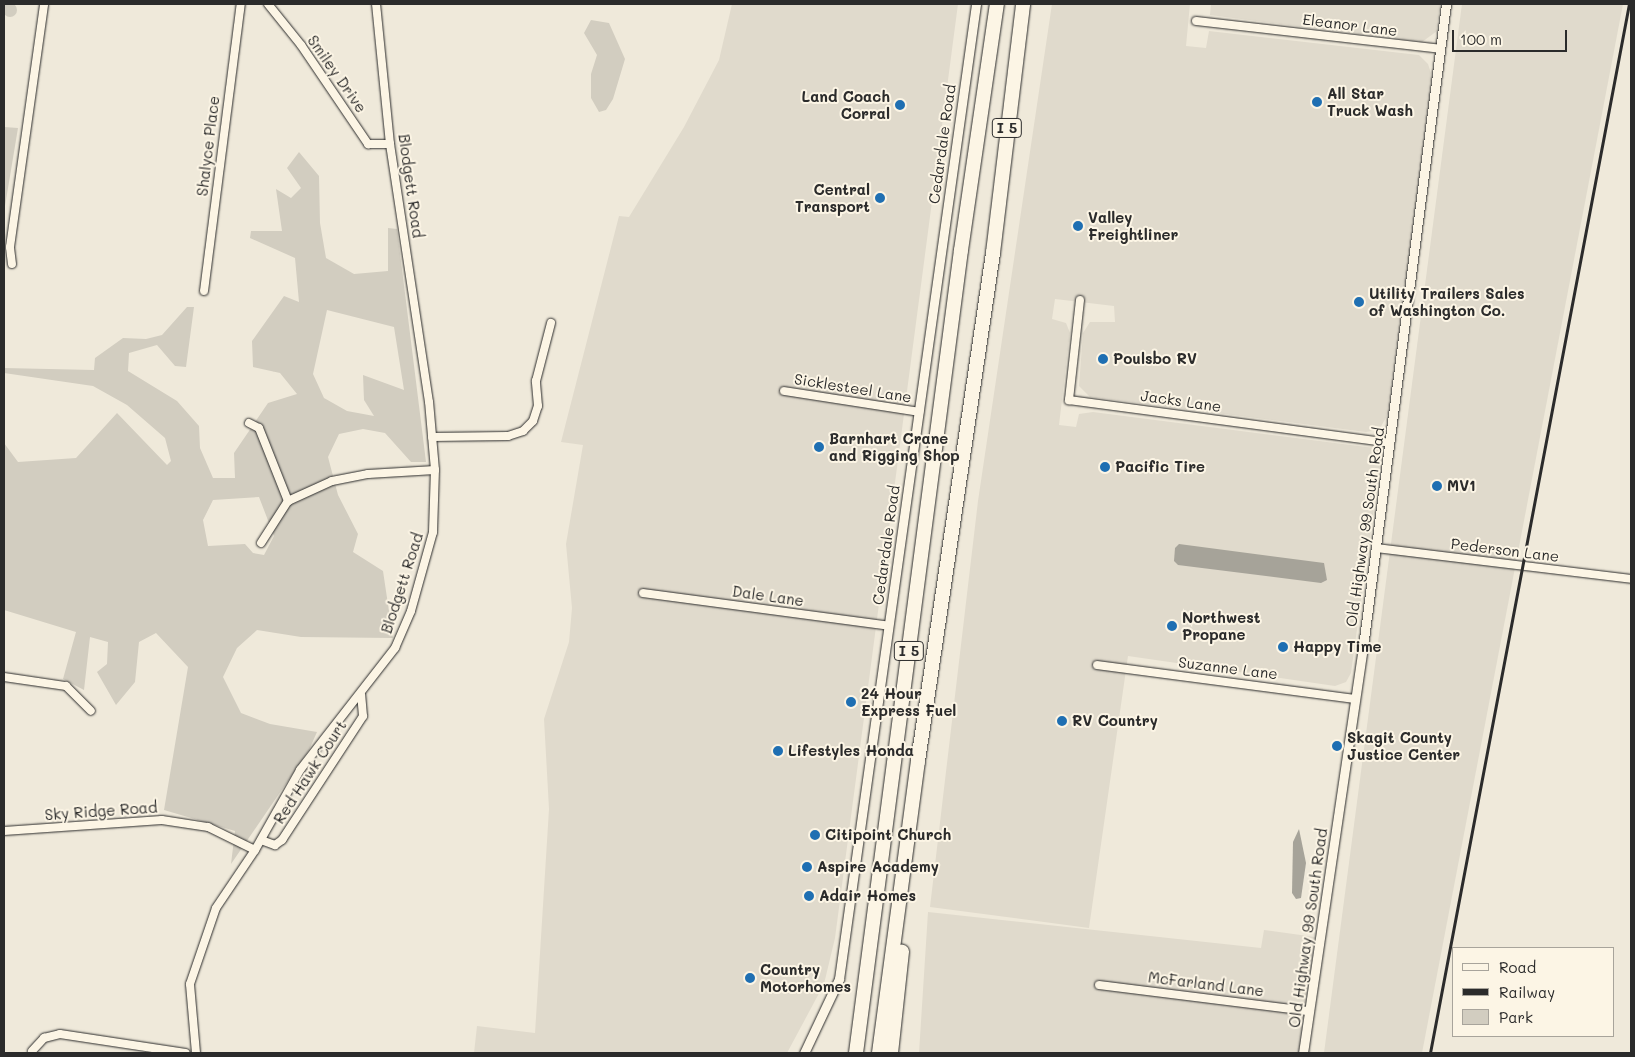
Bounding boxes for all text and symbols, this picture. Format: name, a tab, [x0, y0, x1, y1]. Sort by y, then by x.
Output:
street label: Eleanor Lane	[1302, 10, 1398, 40]
scale bar	[1455, 20, 1570, 52]
text: 100 m	[1460, 29, 1502, 49]
street label: Smiley Drive	[304, 32, 370, 116]
street label: Cedardale Road	[925, 83, 959, 205]
place label: All Star Truck Wash	[1327, 84, 1413, 119]
place label: Land Coach Corral	[801, 87, 890, 122]
street label: Shalyce Place	[193, 95, 223, 197]
marker: All Star Truck Wash	[1311, 96, 1323, 108]
marker: Land Coach Corral	[894, 99, 906, 111]
road number: I 5	[991, 116, 1023, 140]
street label: Blodgett Road	[395, 133, 427, 239]
place label: Central Transport	[795, 180, 870, 215]
marker: Central Transport	[874, 192, 886, 204]
place label: Valley Freightliner	[1088, 208, 1178, 243]
marker: Valley Freightliner	[1072, 220, 1084, 232]
place label: Utility Trailers Sales of Washington Co.	[1369, 284, 1524, 319]
marker: Utility Trailers Sales of Washington Co.	[1353, 296, 1365, 308]
place label: Poulsbo RV	[1113, 350, 1197, 368]
marker: Poulsbo RV	[1097, 353, 1109, 365]
street label: Sicklesteel Lane	[793, 370, 913, 406]
street label: Jacks Lane	[1140, 386, 1222, 416]
street label: Old Highway 99 South Road	[1342, 426, 1388, 628]
place label: Barnhart Crane and Rigging Shop	[829, 429, 960, 464]
marker: Barnhart Crane and Rigging Shop	[813, 441, 825, 453]
place label: Pacific Tire	[1115, 458, 1205, 476]
marker: Pacific Tire	[1099, 461, 1111, 473]
place label: MV1	[1447, 477, 1476, 495]
marker: MV1	[1431, 480, 1443, 492]
street label: Cedardale Road	[869, 484, 903, 606]
street label: Blodgett Road	[377, 530, 427, 636]
street label: Pederson Lane	[1450, 534, 1560, 566]
street label: Dale Lane	[731, 582, 805, 610]
place label: Northwest Propane	[1182, 608, 1260, 643]
marker: Northwest Propane	[1166, 620, 1178, 632]
place label: Happy Time	[1293, 638, 1381, 656]
road number: I 5	[893, 640, 925, 662]
marker: Happy Time	[1277, 641, 1289, 653]
street label: Suzanne Lane	[1177, 653, 1279, 683]
place label: 24 Hour Express Fuel	[861, 684, 956, 719]
marker: 24 Hour Express Fuel	[845, 696, 857, 708]
place label: RV Country	[1072, 712, 1158, 730]
marker: RV Country	[1056, 715, 1068, 727]
street label: Red Hawk Court	[270, 717, 350, 827]
place label: Skagit County Justice Center	[1347, 728, 1460, 763]
marker: Skagit County Justice Center	[1331, 740, 1343, 752]
place label: Lifestyles Honda	[788, 742, 914, 760]
marker: Lifestyles Honda	[772, 745, 784, 757]
street label: Sky Ridge Road	[44, 798, 158, 824]
place label: Citipoint Church	[825, 826, 951, 844]
street label: Old Highway 99 South Road	[1285, 827, 1331, 1029]
marker: Citipoint Church	[809, 829, 821, 841]
place label: Aspire Academy	[817, 858, 939, 876]
marker: Aspire Academy	[801, 861, 813, 873]
place label: Adair Homes	[819, 887, 916, 905]
marker: Adair Homes	[803, 890, 815, 902]
legend	[1452, 947, 1615, 1037]
text: Road	[1499, 957, 1536, 977]
place label: Country Motorhomes	[760, 960, 851, 995]
street label: McFarland Lane	[1147, 968, 1265, 1000]
marker: Country Motorhomes	[744, 972, 756, 984]
text: Railway	[1499, 982, 1555, 1002]
text: Park	[1499, 1007, 1533, 1027]

